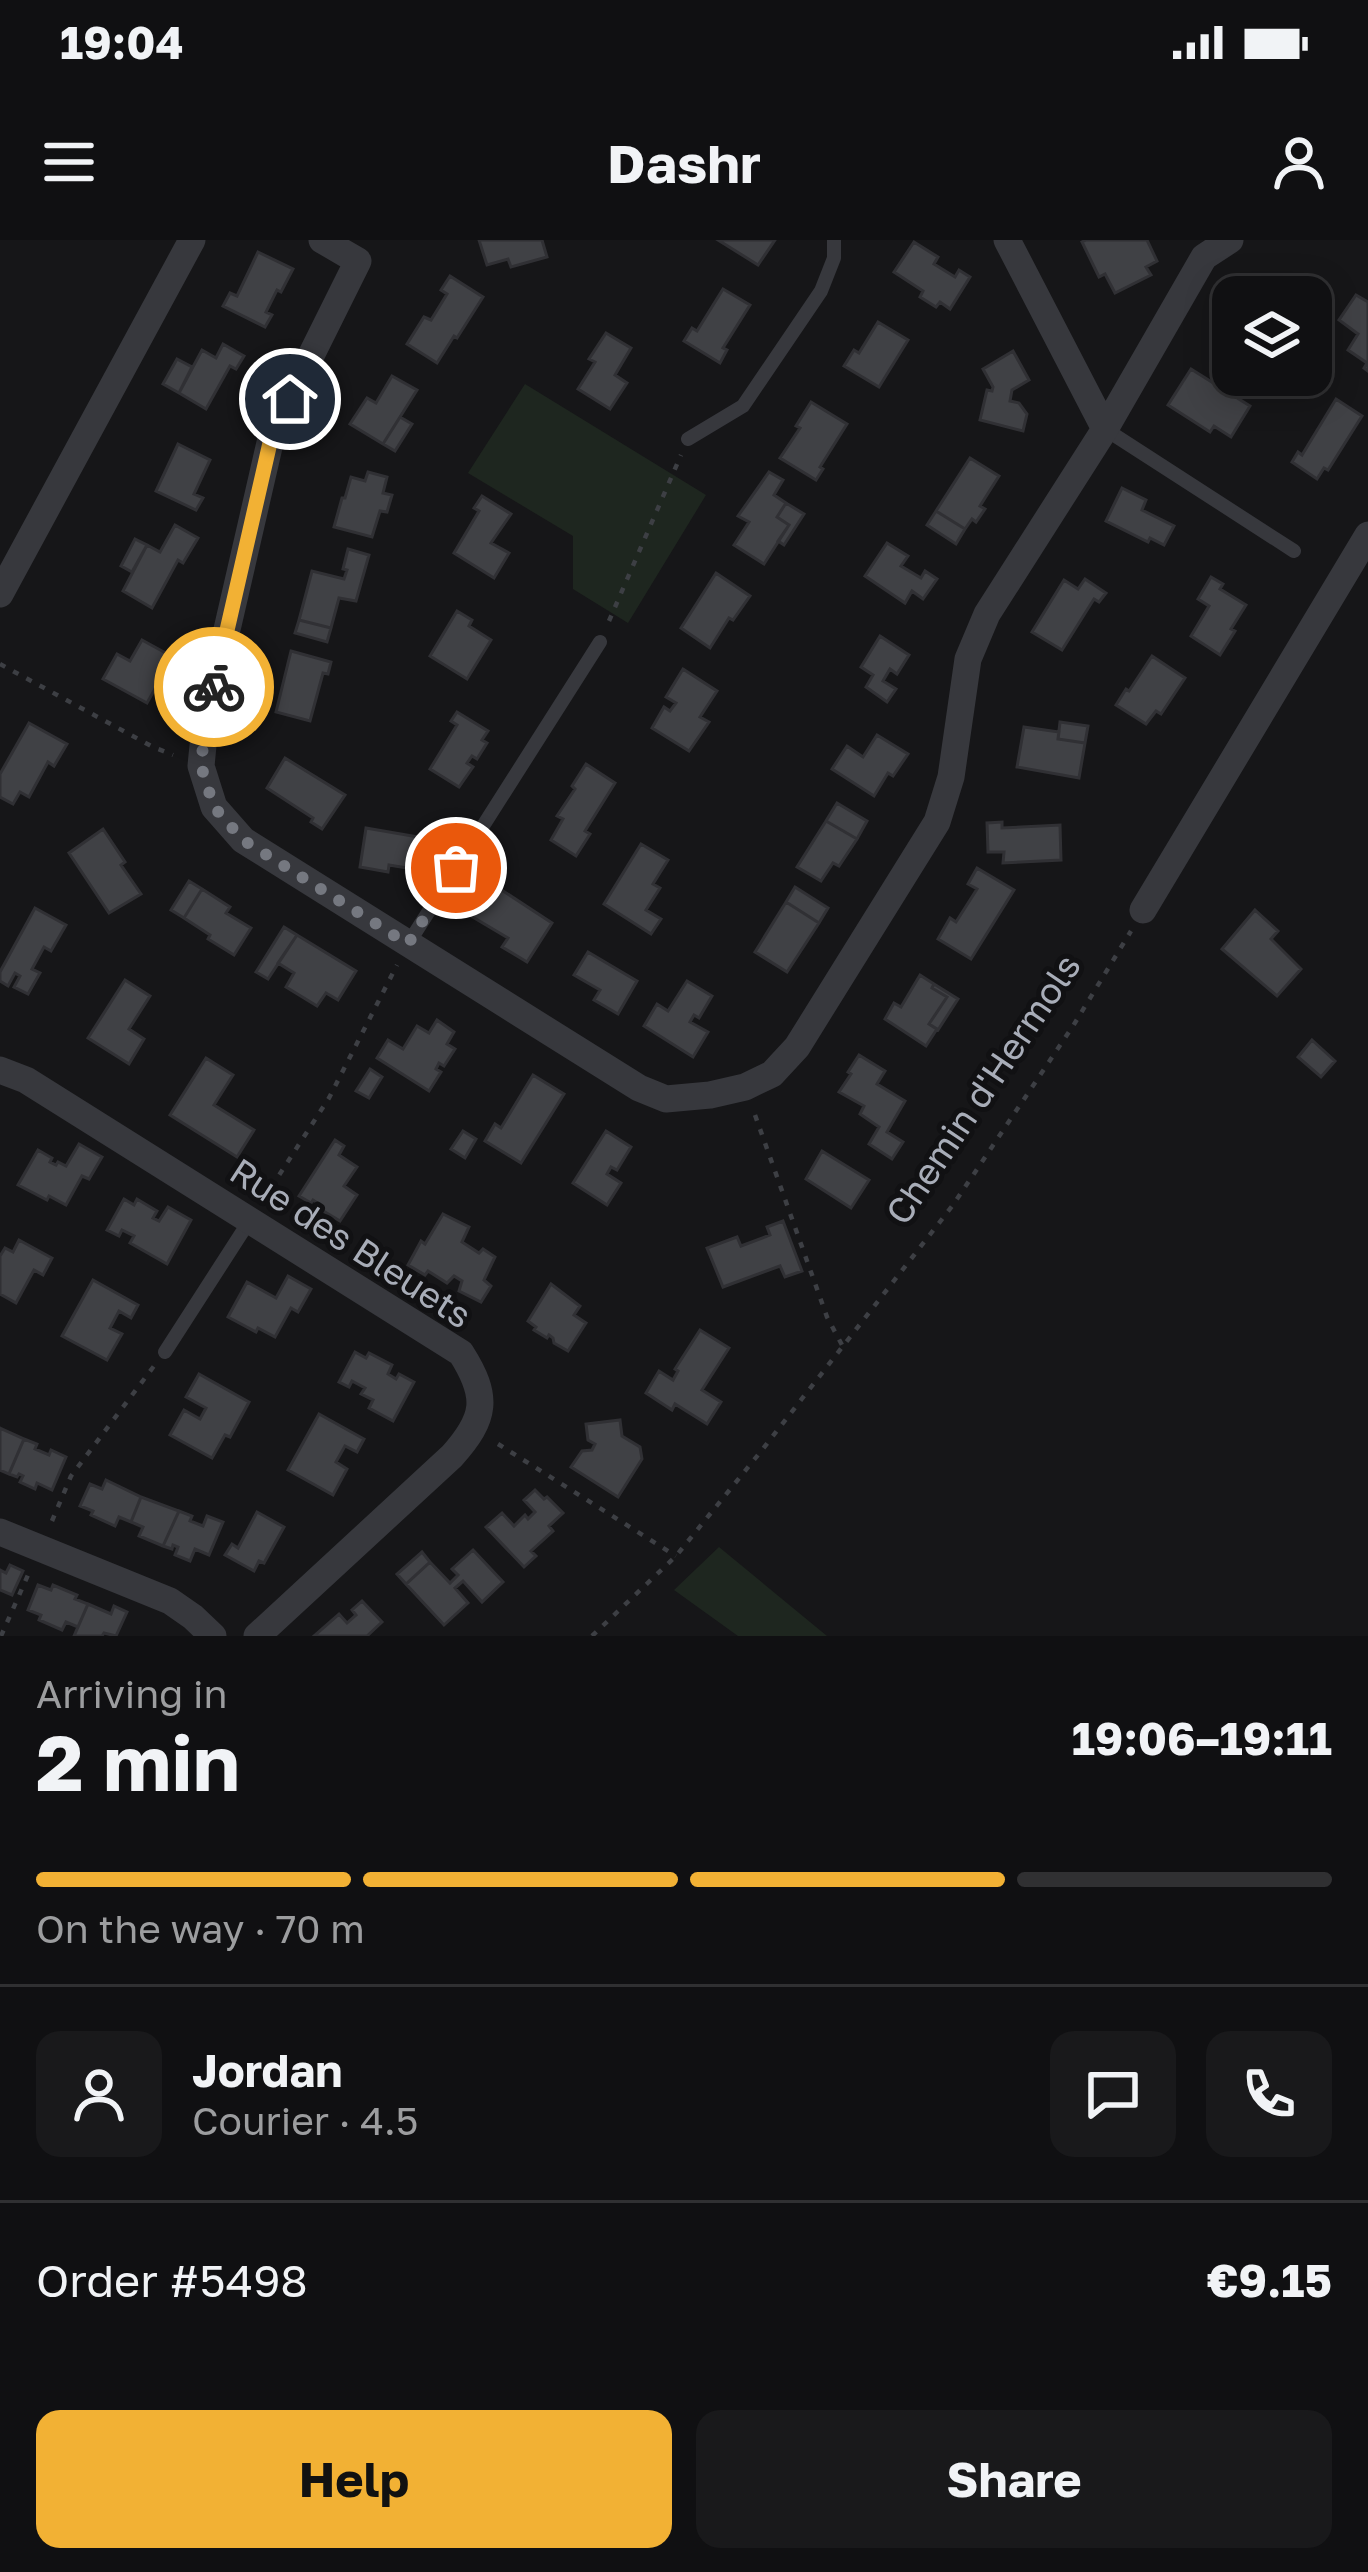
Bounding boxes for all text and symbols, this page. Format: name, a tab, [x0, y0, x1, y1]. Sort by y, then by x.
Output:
text: 19:04	[60, 15, 184, 69]
icon: menu	[36, 129, 102, 195]
icon: person	[1266, 129, 1332, 195]
text: Dashr	[607, 130, 761, 195]
map controls	[1212, 276, 1332, 396]
button: layers	[1212, 276, 1332, 396]
pin	[239, 348, 341, 450]
icon: home	[257, 366, 323, 432]
courier	[154, 627, 274, 747]
icon: bike	[181, 654, 247, 720]
pin	[405, 817, 507, 919]
icon: bag	[423, 835, 489, 901]
street label: Chemin d'Hermols	[876, 945, 1089, 1232]
street label: Rue des Bleuets	[223, 1149, 480, 1337]
text: Arriving in	[36, 1670, 227, 1717]
text: 19:06–19:11	[1072, 1711, 1332, 1765]
text: 2 min	[36, 1715, 240, 1808]
text: On the way · 70 m	[36, 1905, 365, 1952]
button: person	[36, 2031, 162, 2157]
button: chat	[1050, 2031, 1176, 2157]
button: phone	[1206, 2031, 1332, 2157]
text: Jordan	[192, 2043, 343, 2097]
text: Courier · 4.5	[192, 2097, 418, 2144]
text: Order #5498	[36, 2253, 308, 2307]
text: €9.15	[1207, 2253, 1332, 2307]
button: Help	[36, 2410, 672, 2548]
button: Share	[696, 2410, 1332, 2548]

